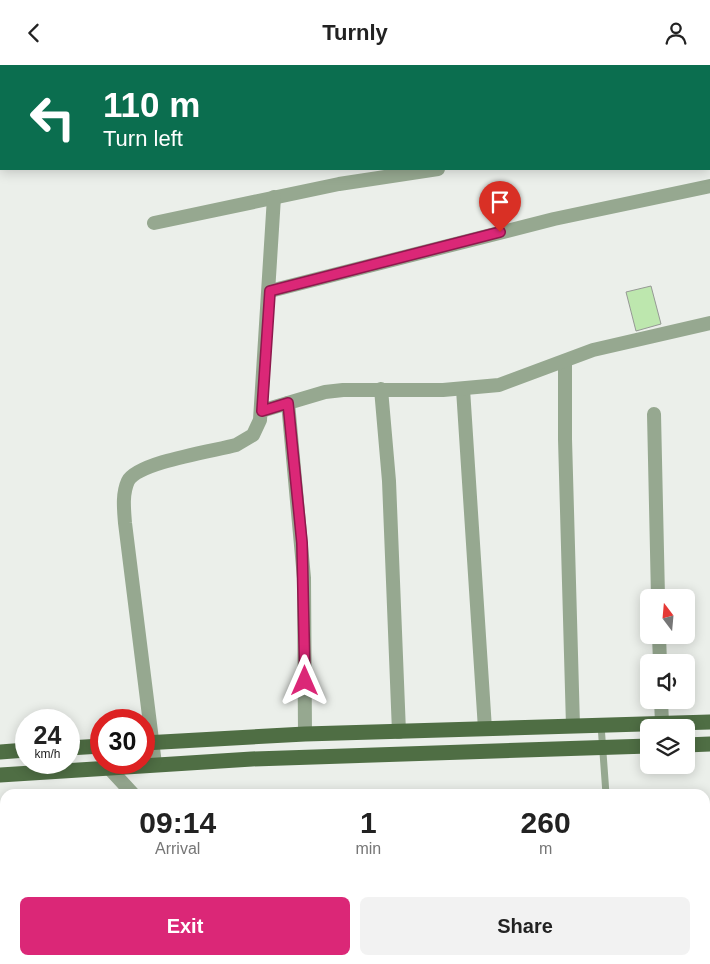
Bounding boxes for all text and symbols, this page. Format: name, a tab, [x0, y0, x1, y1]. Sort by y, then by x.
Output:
icon: back	[20, 19, 48, 47]
icon: person	[662, 19, 690, 47]
text: Turnly	[322, 20, 388, 45]
icon: left	[20, 85, 85, 150]
text: 110 m	[103, 85, 200, 124]
text: Turn left	[103, 126, 183, 151]
pin	[479, 181, 521, 232]
icon: arrive	[486, 188, 514, 216]
north arrow	[640, 589, 695, 644]
map controls	[640, 589, 695, 774]
position arrow	[278, 654, 330, 706]
button: sound	[640, 654, 695, 709]
speed limit sign: 30	[90, 709, 155, 774]
button: layers	[640, 719, 695, 774]
text: 24	[34, 721, 61, 749]
text: km/h	[34, 747, 61, 761]
text: 09:14	[139, 806, 216, 839]
text: 1	[360, 806, 377, 839]
text: 260	[521, 806, 571, 839]
text: Arrival	[155, 840, 200, 857]
text: min	[355, 840, 381, 857]
text: m	[539, 840, 552, 857]
button: Exit	[20, 897, 350, 955]
button: Share	[360, 897, 690, 955]

